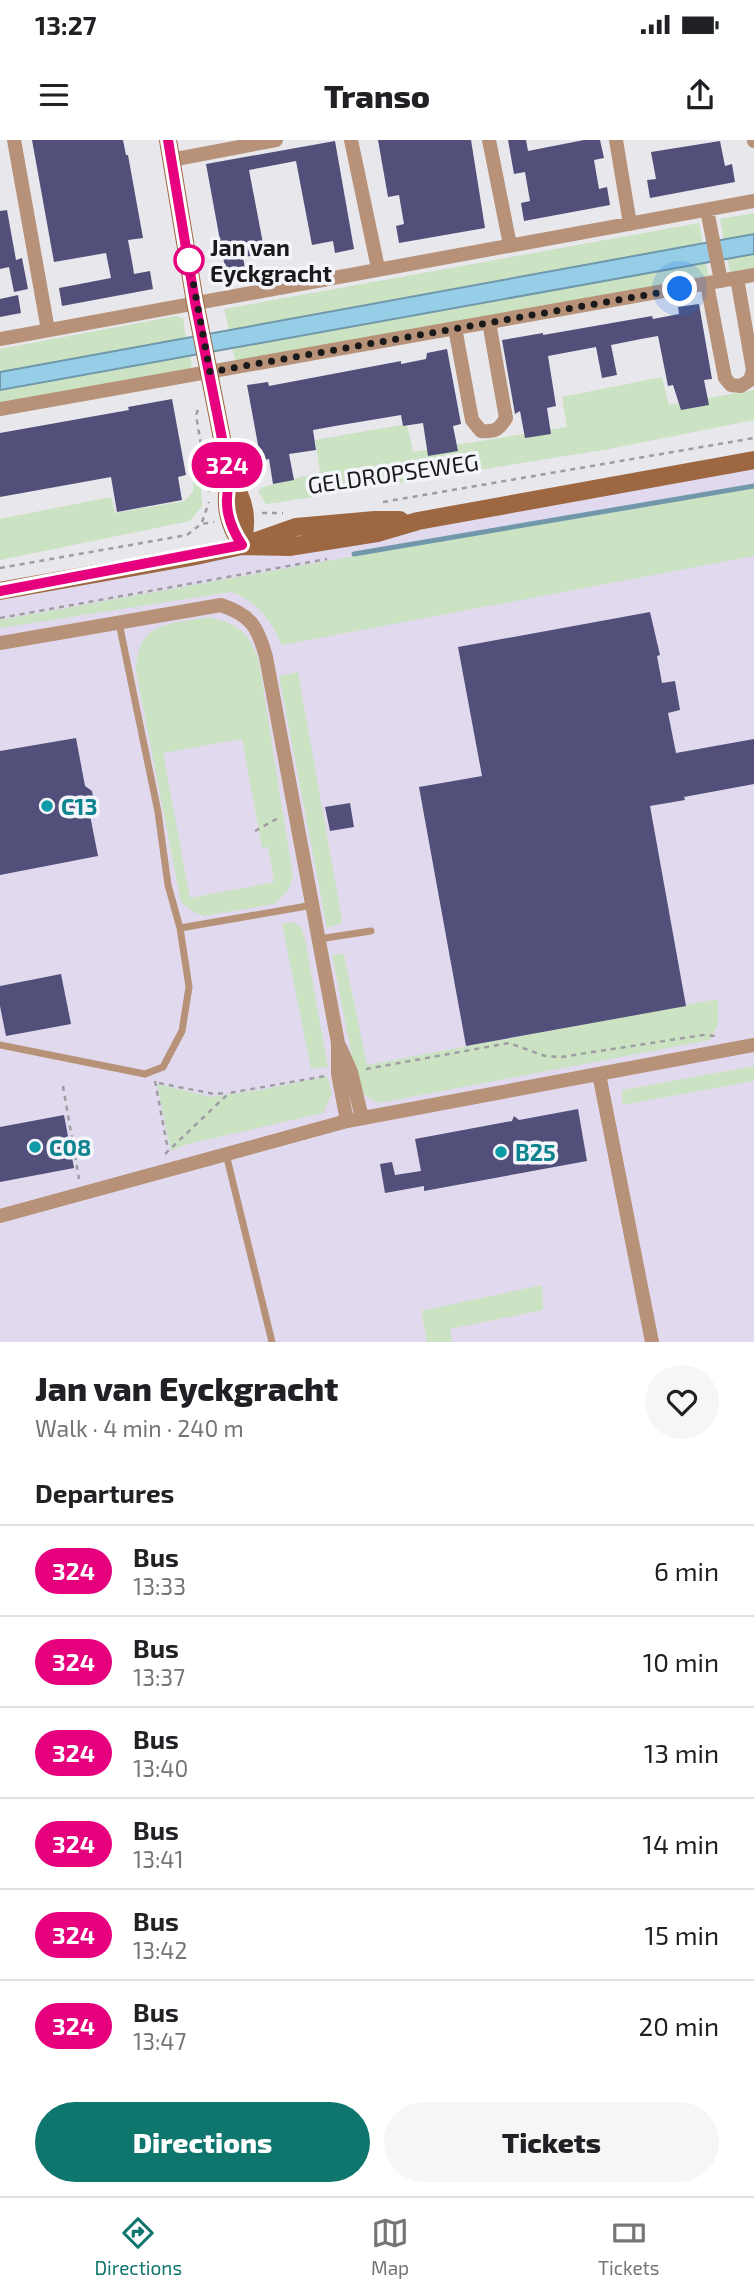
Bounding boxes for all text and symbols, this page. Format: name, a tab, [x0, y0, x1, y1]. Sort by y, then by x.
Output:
text: 13:27	[35, 9, 97, 40]
icon: menu	[35, 76, 73, 114]
text: Transo	[324, 76, 430, 114]
icon: share	[681, 76, 719, 114]
place label: Jan van Eyckgracht	[210, 233, 332, 287]
marker: Jan van Eyckgracht	[174, 245, 204, 275]
your location	[662, 271, 697, 306]
line badge: 324	[187, 442, 267, 488]
street label: GELDROPSEWEG	[306, 447, 480, 499]
text: 324	[206, 450, 248, 479]
place label: C13	[61, 792, 98, 820]
marker: C13	[39, 798, 55, 814]
place label: C08	[49, 1133, 91, 1161]
place label: B25	[515, 1138, 556, 1166]
marker: C08	[27, 1139, 43, 1155]
marker: B25	[493, 1144, 509, 1160]
button: heart	[645, 1365, 719, 1439]
text: Jan van Eyckgracht	[35, 1368, 338, 1408]
text: Walk · 4 min · 240 m	[35, 1414, 244, 1442]
text: Departures	[35, 1477, 174, 1508]
text: Bus	[133, 1541, 179, 1572]
text: 6 min	[654, 1555, 719, 1586]
text: 324	[52, 1556, 95, 1585]
text: 13:33	[133, 1572, 186, 1600]
text: Bus	[133, 1632, 179, 1663]
text: 10 min	[643, 1646, 719, 1677]
text: 324	[52, 1647, 95, 1676]
text: 13:37	[133, 1663, 185, 1691]
text: Bus	[133, 1723, 179, 1754]
text: 13 min	[644, 1737, 719, 1768]
text: 324	[52, 1738, 95, 1767]
text: 13:40	[133, 1754, 188, 1782]
text: Bus	[133, 1814, 179, 1845]
text: 14 min	[643, 1828, 719, 1859]
text: 324	[52, 1829, 95, 1858]
text: 13:41	[133, 1845, 184, 1873]
text: Bus	[133, 1905, 179, 1936]
text: 15 min	[645, 1919, 719, 1950]
text: 324	[52, 1920, 95, 1949]
text: 13:42	[133, 1936, 187, 1964]
text: Bus	[133, 1996, 179, 2027]
text: 20 min	[639, 2010, 719, 2041]
text: 324	[52, 2011, 95, 2040]
text: 13:47	[133, 2027, 186, 2055]
button: Directions	[35, 2102, 370, 2182]
button: Tickets	[384, 2102, 719, 2182]
tab: Directions	[94, 2214, 182, 2279]
tab: Map	[371, 2214, 409, 2279]
tab: Tickets	[598, 2214, 660, 2279]

